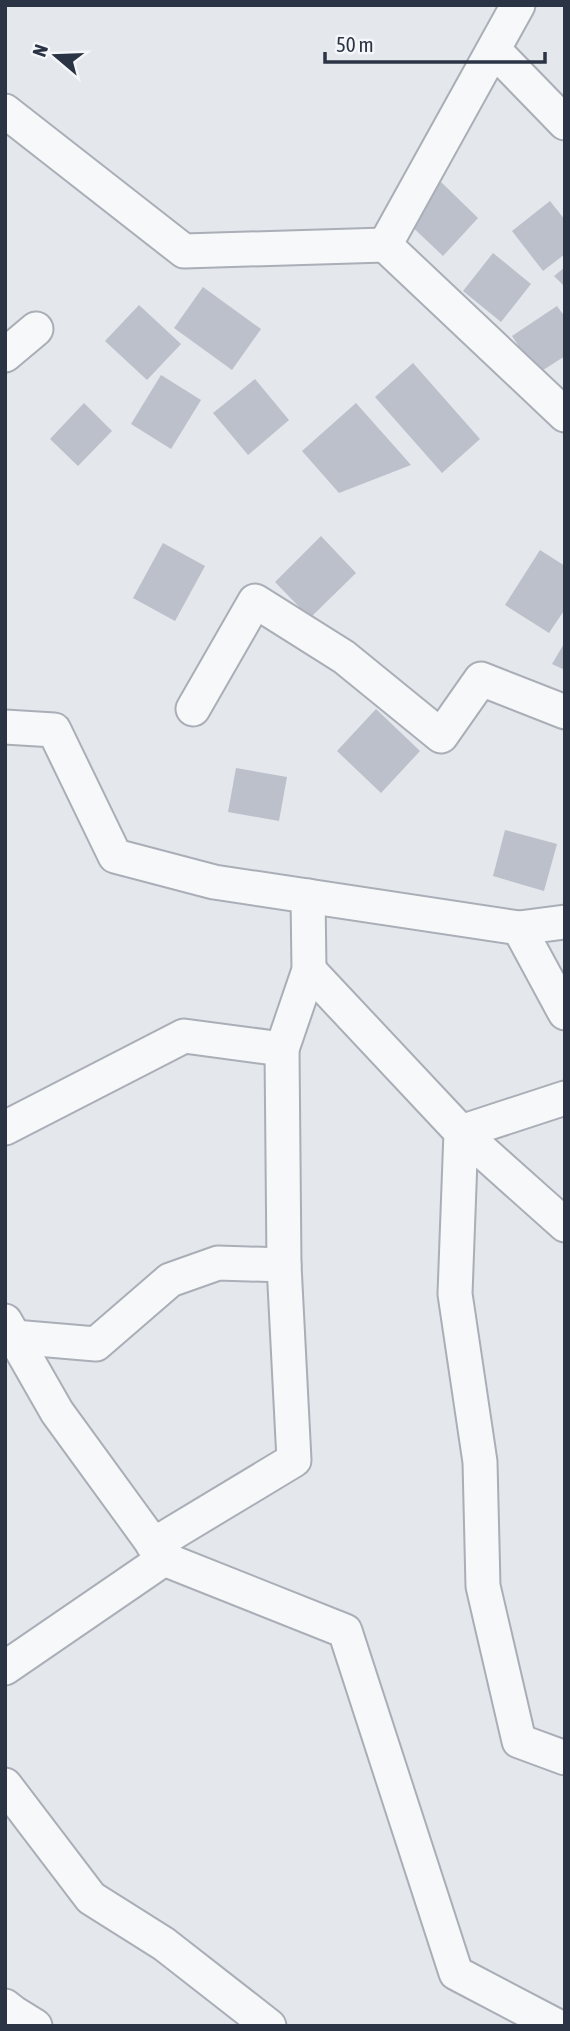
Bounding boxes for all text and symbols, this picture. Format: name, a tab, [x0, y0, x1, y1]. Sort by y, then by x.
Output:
north arrow	[21, 21, 91, 91]
scale bar	[325, 21, 546, 65]
text: 50 m	[336, 32, 374, 56]
text: N	[28, 42, 52, 59]

